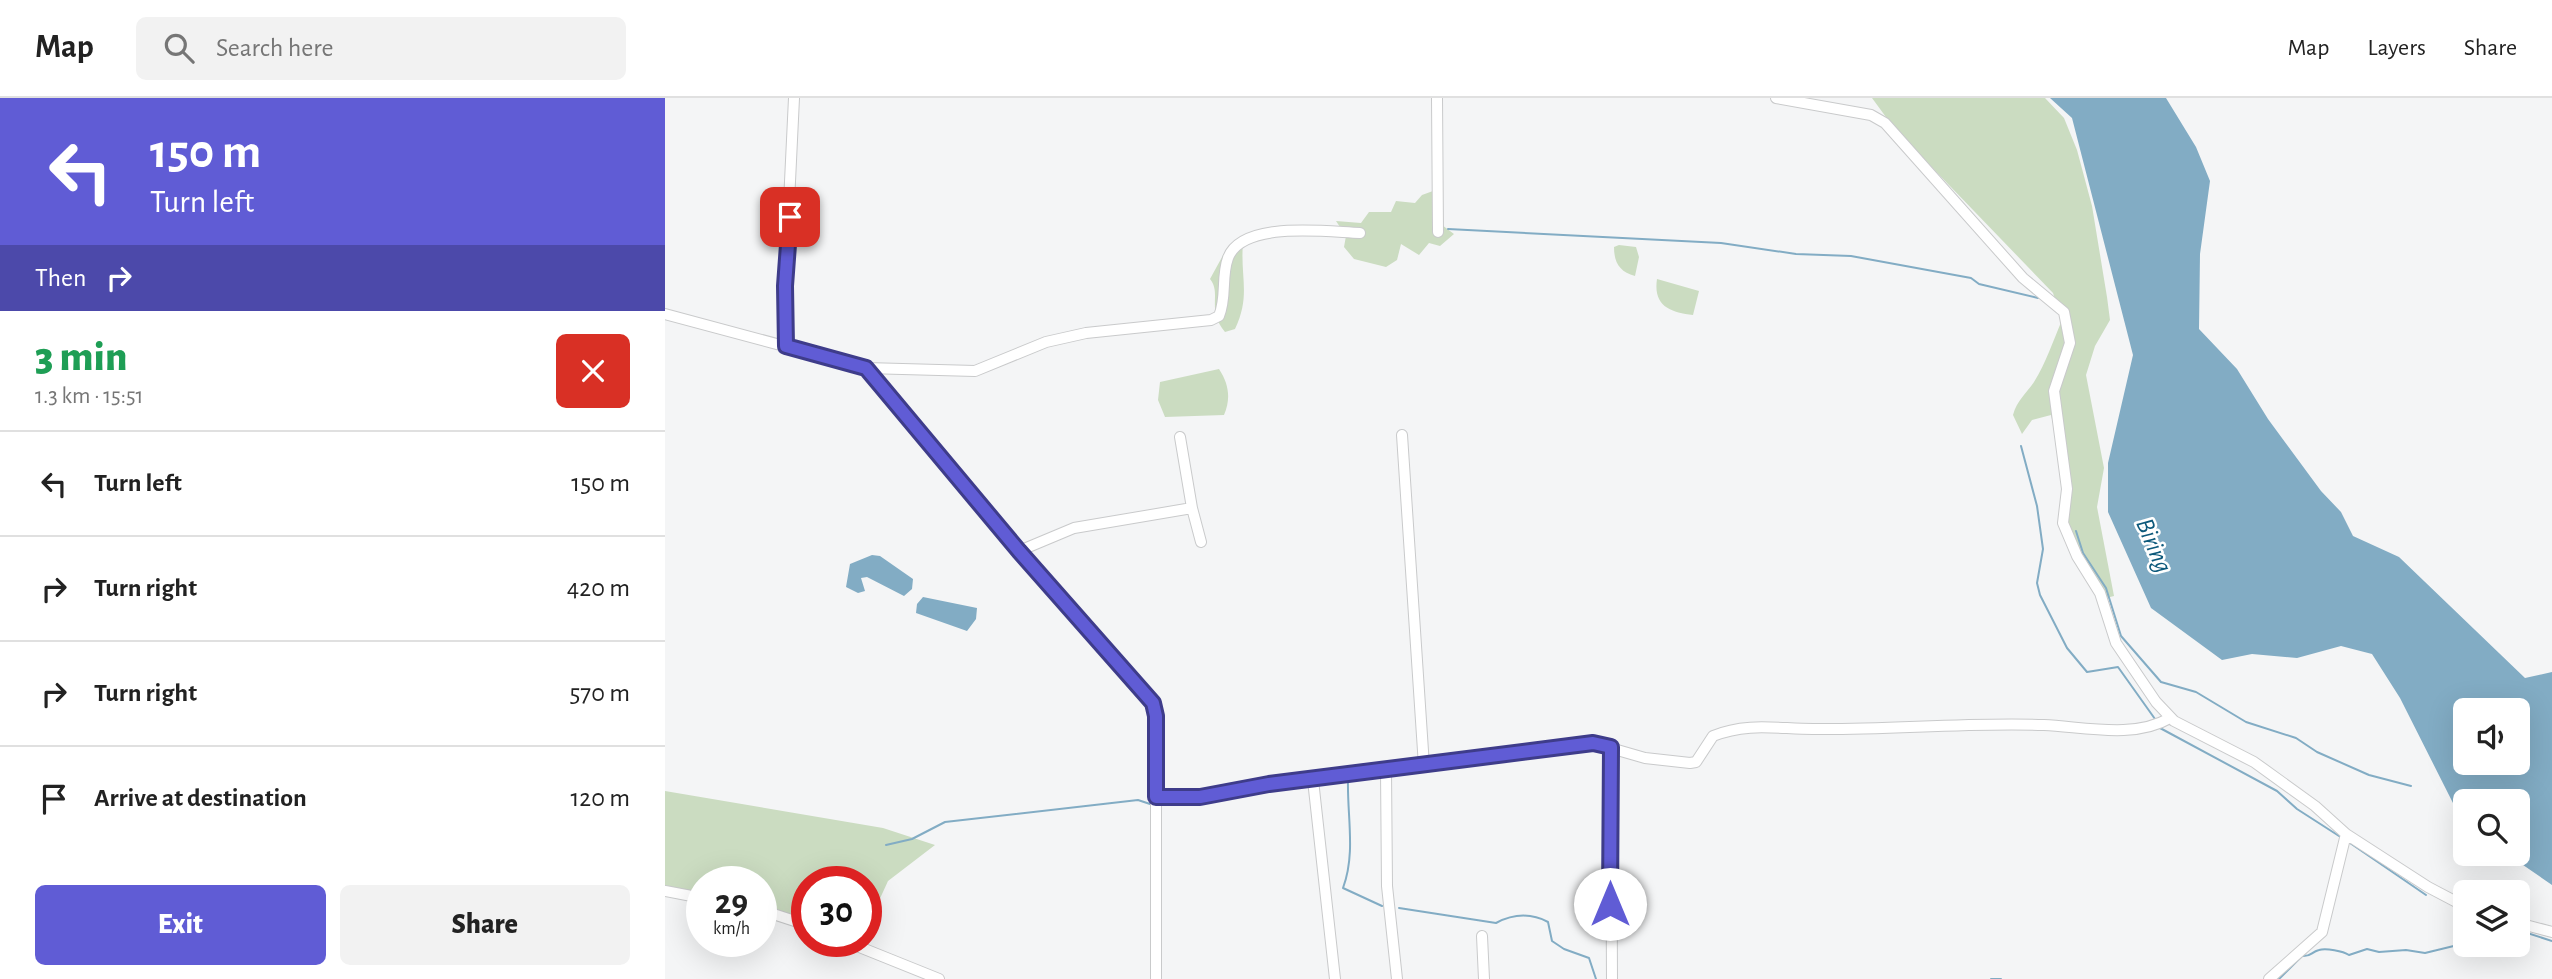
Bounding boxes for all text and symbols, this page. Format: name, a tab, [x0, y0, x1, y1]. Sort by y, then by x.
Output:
search box	[136, 17, 626, 80]
icon: search	[160, 29, 198, 67]
text: Map	[35, 31, 94, 64]
text: Search here	[216, 35, 334, 61]
text: Map	[2287, 36, 2329, 60]
text: Layers	[2367, 36, 2426, 60]
text: Share	[2464, 36, 2517, 60]
icon: left	[35, 126, 126, 217]
text: 150 m	[150, 128, 261, 177]
text: Turn left	[150, 186, 254, 218]
pin	[760, 187, 820, 247]
icon: arrive	[771, 198, 809, 236]
icon: right	[100, 259, 138, 297]
text: Then	[35, 265, 86, 291]
button: close	[556, 334, 630, 408]
text: 3 min	[35, 336, 127, 378]
text: 1.3 km · 15:51	[35, 385, 144, 408]
icon: left	[35, 465, 73, 503]
text: Turn left	[94, 470, 182, 496]
text: 150 m	[571, 470, 630, 496]
water label: Biring	[2131, 514, 2177, 577]
icon: right	[35, 570, 73, 608]
text: Turn right	[94, 575, 197, 601]
text: 420 m	[567, 575, 630, 601]
icon: right	[35, 675, 73, 713]
text: Turn right	[94, 680, 197, 706]
text: 570 m	[569, 680, 630, 706]
map controls	[2453, 698, 2530, 957]
button: sound	[2453, 698, 2530, 775]
icon: arrive	[35, 780, 73, 818]
text: Arrive at destination	[94, 785, 307, 811]
text: 120 m	[570, 785, 630, 811]
button: search	[2453, 789, 2530, 866]
speed limit sign: 30	[791, 866, 882, 957]
position arrow	[1573, 867, 1647, 941]
button: layers	[2453, 880, 2530, 957]
button: Exit	[35, 885, 326, 965]
button: Share	[340, 885, 630, 965]
text: 29	[715, 885, 748, 920]
text: km/h	[713, 920, 750, 938]

